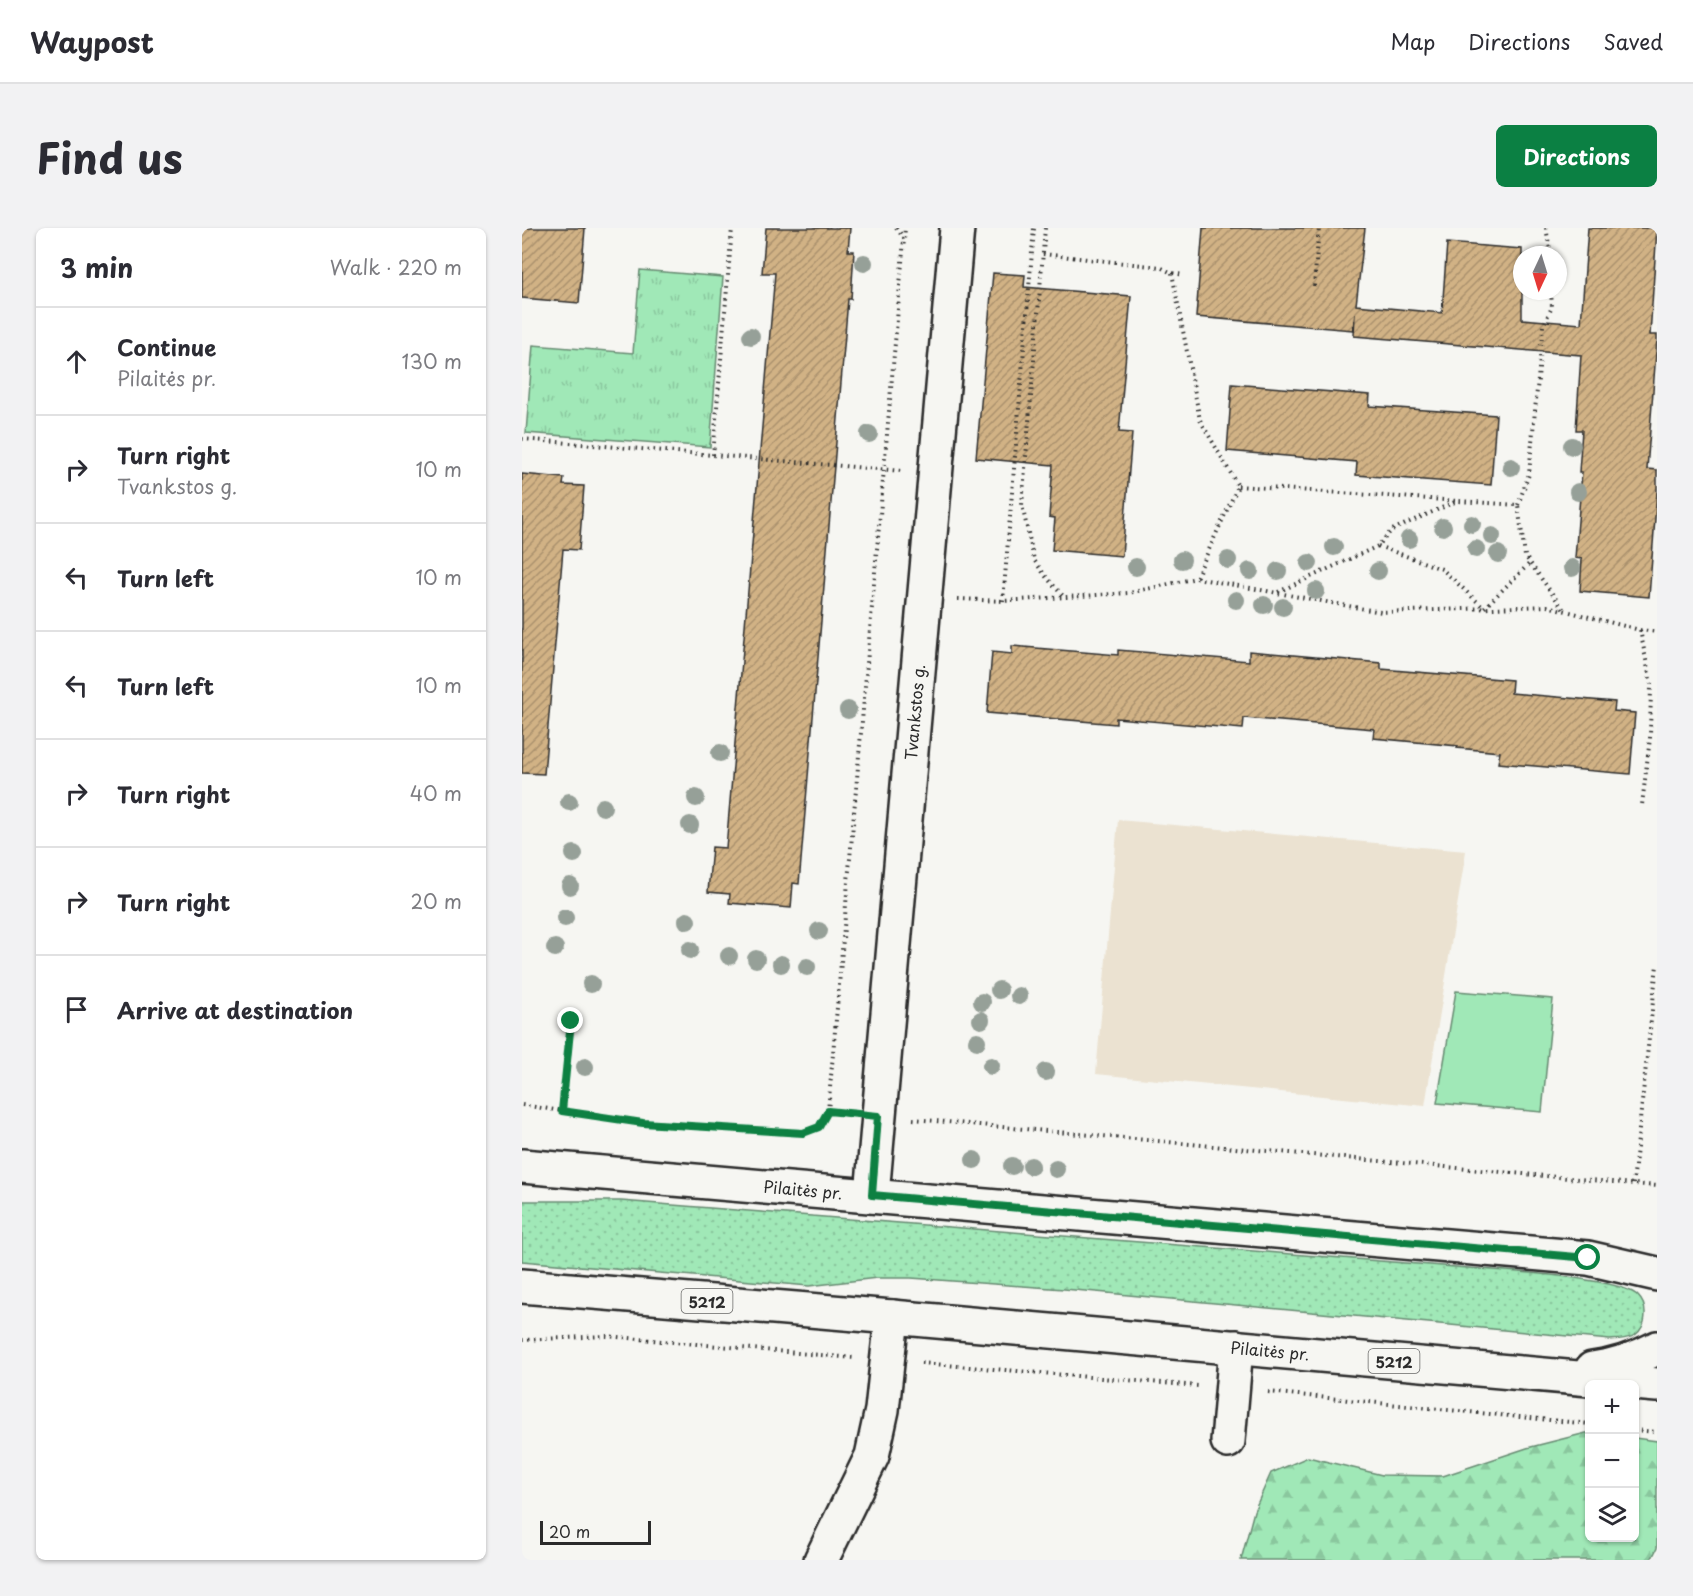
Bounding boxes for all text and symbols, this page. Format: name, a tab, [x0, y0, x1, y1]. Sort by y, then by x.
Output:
text: Waypost	[30, 20, 154, 63]
text: Map	[1390, 25, 1435, 57]
text: Directions	[1468, 25, 1570, 57]
text: Saved	[1603, 25, 1663, 57]
text: Find us	[36, 125, 183, 188]
button: Directions	[1496, 125, 1657, 187]
north arrow	[1513, 246, 1567, 300]
text: 3 min	[60, 248, 133, 287]
text: Walk · 220 m	[330, 252, 462, 282]
text: Continue	[117, 330, 216, 363]
icon: ahead	[60, 345, 93, 378]
text: 130 m	[402, 346, 462, 376]
text: Pilaitės pr.	[117, 363, 216, 393]
text: Turn right	[117, 438, 230, 471]
icon: right	[60, 453, 93, 486]
text: 10 m	[415, 454, 462, 484]
text: Tvankstos g.	[117, 471, 237, 501]
icon: left	[60, 561, 93, 594]
text: Turn left	[117, 561, 214, 594]
text: 10 m	[415, 562, 462, 592]
street label: Tvankstos g.	[898, 663, 930, 761]
icon: left	[60, 669, 93, 702]
text: Turn left	[117, 669, 214, 702]
text: 10 m	[415, 670, 462, 700]
icon: right	[60, 777, 93, 810]
text: Turn right	[117, 777, 230, 810]
text: 40 m	[410, 778, 462, 808]
icon: right	[60, 885, 93, 918]
text: Turn right	[117, 885, 230, 918]
text: 20 m	[410, 886, 462, 916]
icon: arrive	[60, 993, 93, 1026]
text: Arrive at destination	[117, 993, 353, 1026]
route end	[557, 1007, 583, 1033]
street label: Pilaitės pr.	[762, 1174, 844, 1204]
route start	[1574, 1244, 1600, 1270]
road number: 5212	[682, 1289, 732, 1313]
street label: Pilaitės pr.	[1229, 1335, 1311, 1365]
road number: 5212	[1368, 1349, 1420, 1373]
map controls	[1585, 1380, 1639, 1542]
button: +	[1585, 1380, 1639, 1434]
button: −	[1585, 1434, 1639, 1488]
button: layers	[1585, 1488, 1639, 1542]
scale bar	[540, 1518, 651, 1546]
text: 20 m	[549, 1519, 590, 1543]

